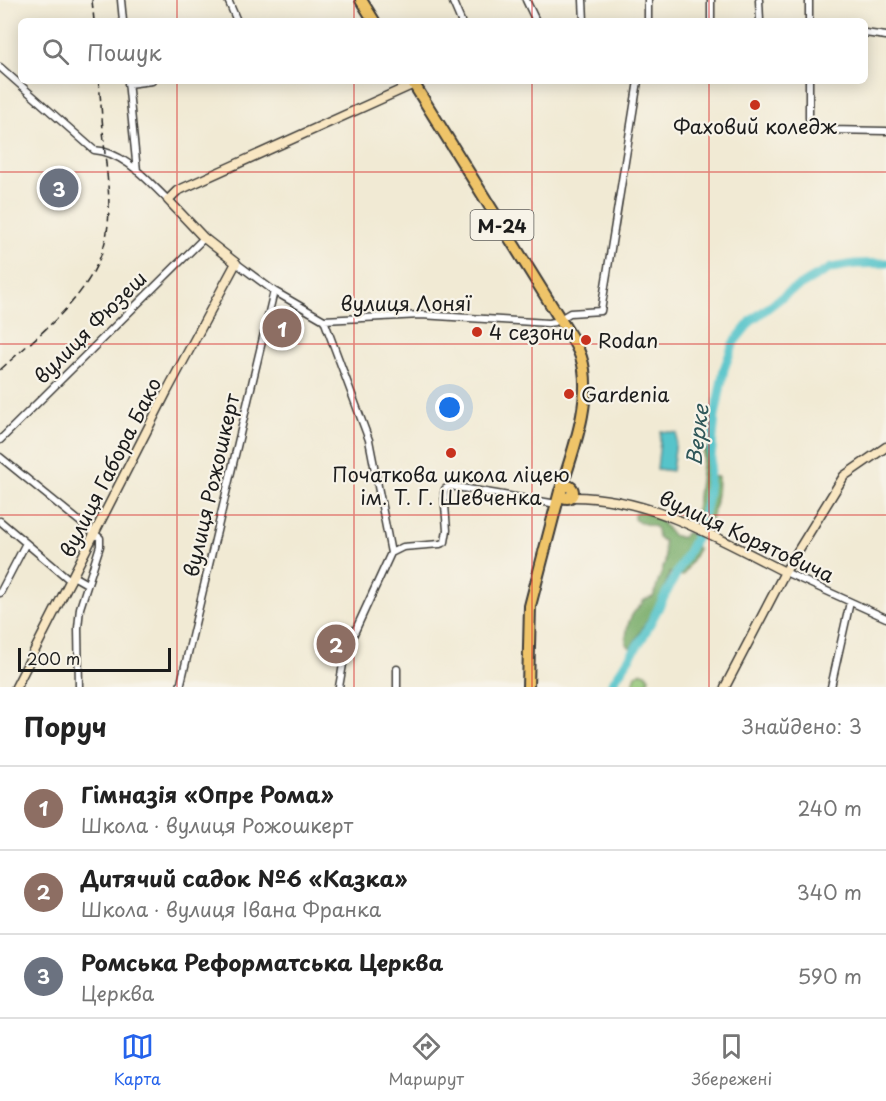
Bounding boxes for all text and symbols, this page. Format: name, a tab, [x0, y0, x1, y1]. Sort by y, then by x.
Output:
search box	[18, 18, 868, 84]
icon: search	[39, 35, 72, 68]
text: Пошук	[87, 35, 162, 68]
marker: Фаховий коледж	[748, 98, 762, 112]
place label: Фаховий коледж	[673, 111, 837, 141]
pin: 3	[40, 166, 78, 210]
road number: М-24	[470, 210, 534, 240]
street label: вулиця Фюзеш	[27, 264, 153, 390]
street label: вулиця Лоняї	[341, 288, 473, 318]
pin: 1	[262, 306, 302, 350]
place label: 4 сезони	[489, 317, 575, 347]
marker: 4 сезони	[470, 325, 484, 339]
place label: Rodan	[598, 325, 658, 355]
marker: Rodan	[579, 333, 593, 347]
street label: вулиця Габора Бако	[52, 372, 168, 562]
place label: Gardenia	[581, 379, 670, 409]
marker: Gardenia	[562, 387, 576, 401]
street label: вулиця Рожошкерт	[175, 390, 247, 580]
your location	[435, 393, 464, 422]
water label: Верке	[676, 401, 716, 468]
marker: Початкова школа ліцею ім. Т. Г. Шевченка	[444, 446, 458, 460]
place label: Початкова школа ліцею ім. Т. Г. Шевченка	[332, 459, 570, 512]
street label: вулиця Корятовича	[655, 482, 840, 590]
pin: 2	[316, 622, 356, 666]
scale bar	[18, 645, 171, 672]
text: 200 m	[27, 646, 80, 670]
text: Поруч	[24, 707, 107, 746]
text: Знайдено: 3	[742, 711, 862, 741]
text: Гімназія «Опре Рома»	[81, 777, 334, 810]
text: 1	[39, 793, 48, 823]
text: 240 m	[797, 793, 862, 823]
text: Школа · вулиця Рожошкерт	[81, 810, 353, 840]
text: Дитячий садок №6 «Казка»	[81, 861, 407, 894]
text: 2	[36, 877, 51, 907]
text: 340 m	[797, 877, 862, 907]
text: Школа · вулиця Івана Франка	[81, 894, 381, 924]
text: Ромська Реформатська Церква	[81, 945, 443, 978]
text: 3	[37, 961, 50, 991]
text: 590 m	[798, 961, 862, 991]
text: Церква	[81, 978, 154, 1008]
tab: Карта	[114, 1030, 161, 1090]
tab: Маршрут	[388, 1030, 464, 1090]
tab: Збережені	[692, 1030, 772, 1090]

